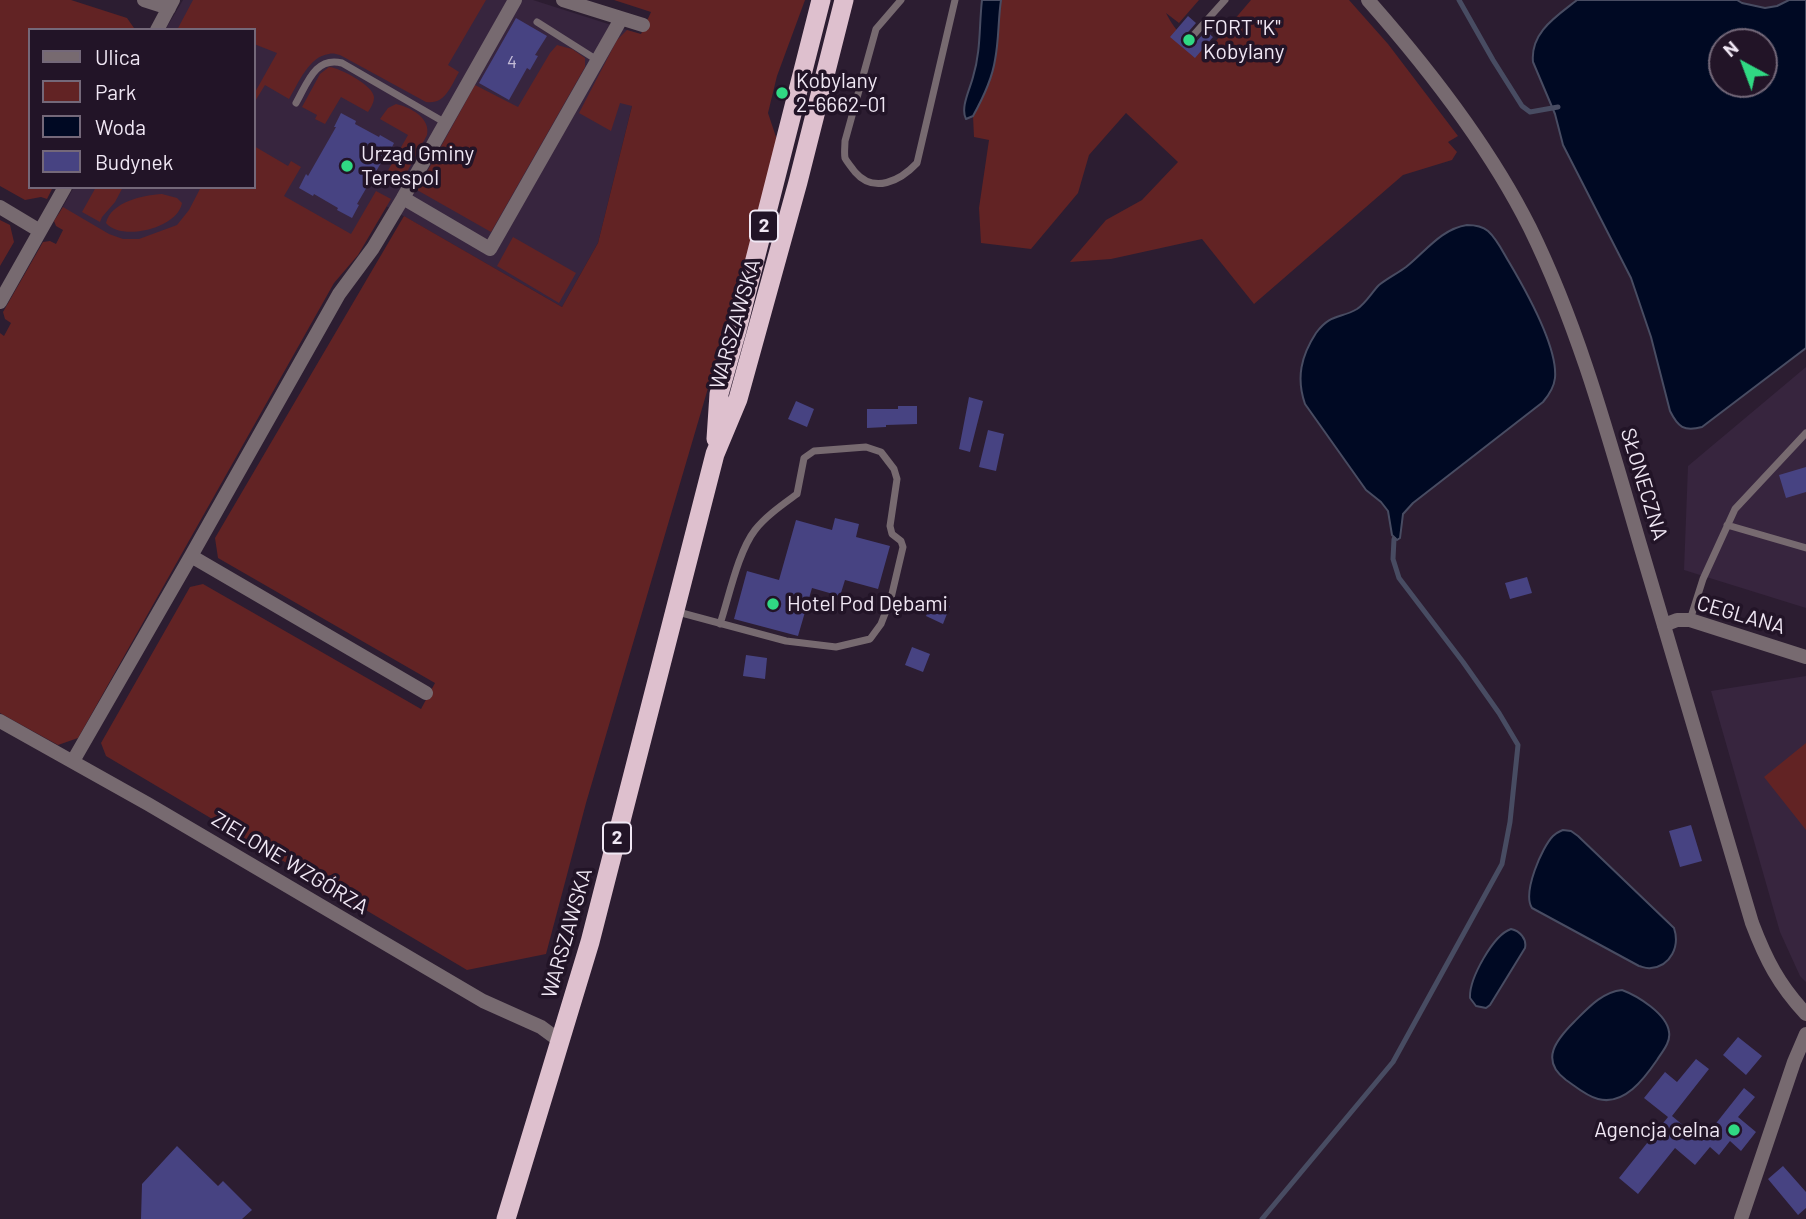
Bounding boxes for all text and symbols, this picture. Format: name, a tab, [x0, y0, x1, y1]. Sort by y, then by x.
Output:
place label: FORT "K" Kobylany	[1203, 15, 1284, 65]
legend	[28, 28, 256, 189]
north arrow	[1708, 28, 1778, 98]
marker: FORT "K" Kobylany	[1181, 32, 1197, 48]
text: N	[1718, 35, 1743, 61]
text: Ulica	[95, 44, 140, 69]
house number: 4	[507, 51, 517, 73]
place label: Kobylany 2-6662-01	[796, 68, 886, 118]
text: Park	[95, 79, 136, 104]
marker: Kobylany 2-6662-01	[774, 85, 790, 101]
text: Woda	[95, 114, 146, 139]
place label: Urząd Gminy Terespol	[361, 141, 474, 191]
text: Budynek	[95, 149, 173, 174]
marker: Urząd Gminy Terespol	[339, 158, 355, 174]
road number: 2	[750, 210, 778, 242]
street label: WARSZAWSKA	[704, 256, 766, 392]
street label: SŁONECZNA	[1615, 425, 1673, 543]
street label: CEGLANA	[1694, 590, 1788, 640]
place label: Hotel Pod Dębami	[787, 591, 948, 617]
marker: Hotel Pod Dębami	[765, 596, 781, 612]
street label: ZIELONE WZGÓRZA	[207, 806, 373, 920]
road number: 2	[603, 822, 631, 853]
street label: WARSZAWSKA	[536, 865, 598, 1001]
place label: Agencja celna	[1594, 1117, 1720, 1143]
marker: Agencja celna	[1726, 1122, 1742, 1138]

